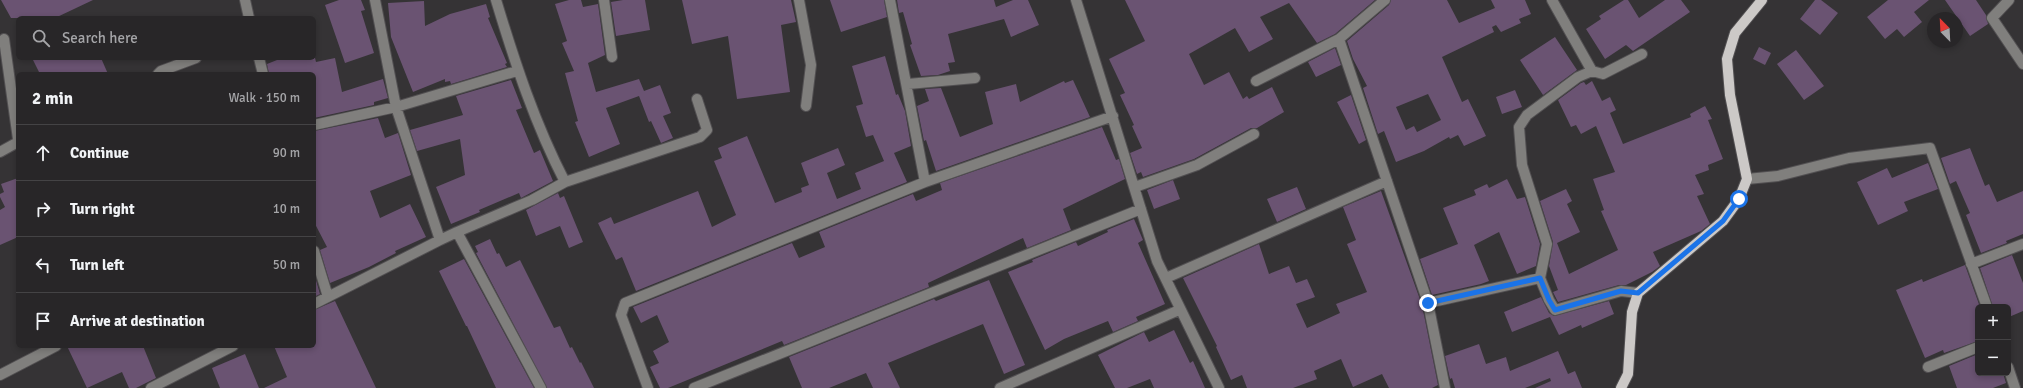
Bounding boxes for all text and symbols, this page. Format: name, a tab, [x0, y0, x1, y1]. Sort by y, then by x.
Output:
north arrow	[1927, 12, 1963, 48]
search box	[16, 16, 316, 60]
icon: search	[30, 27, 52, 49]
text: Search here	[62, 29, 138, 47]
text: 2 min	[32, 88, 73, 109]
text: Walk · 150 m	[229, 90, 300, 106]
icon: ahead	[32, 142, 54, 164]
text: Continue	[70, 144, 129, 162]
text: 90 m	[273, 145, 300, 161]
route start	[1730, 190, 1748, 208]
icon: right	[32, 198, 54, 220]
text: Turn right	[70, 200, 135, 218]
text: 10 m	[273, 201, 300, 217]
icon: left	[32, 254, 54, 276]
text: Turn left	[70, 256, 124, 274]
text: 50 m	[273, 257, 300, 273]
route end	[1419, 294, 1437, 312]
map controls	[1975, 304, 2011, 376]
button: +	[1975, 304, 2011, 340]
icon: arrive	[32, 310, 54, 332]
text: Arrive at destination	[70, 312, 205, 330]
button: −	[1975, 340, 2011, 376]

